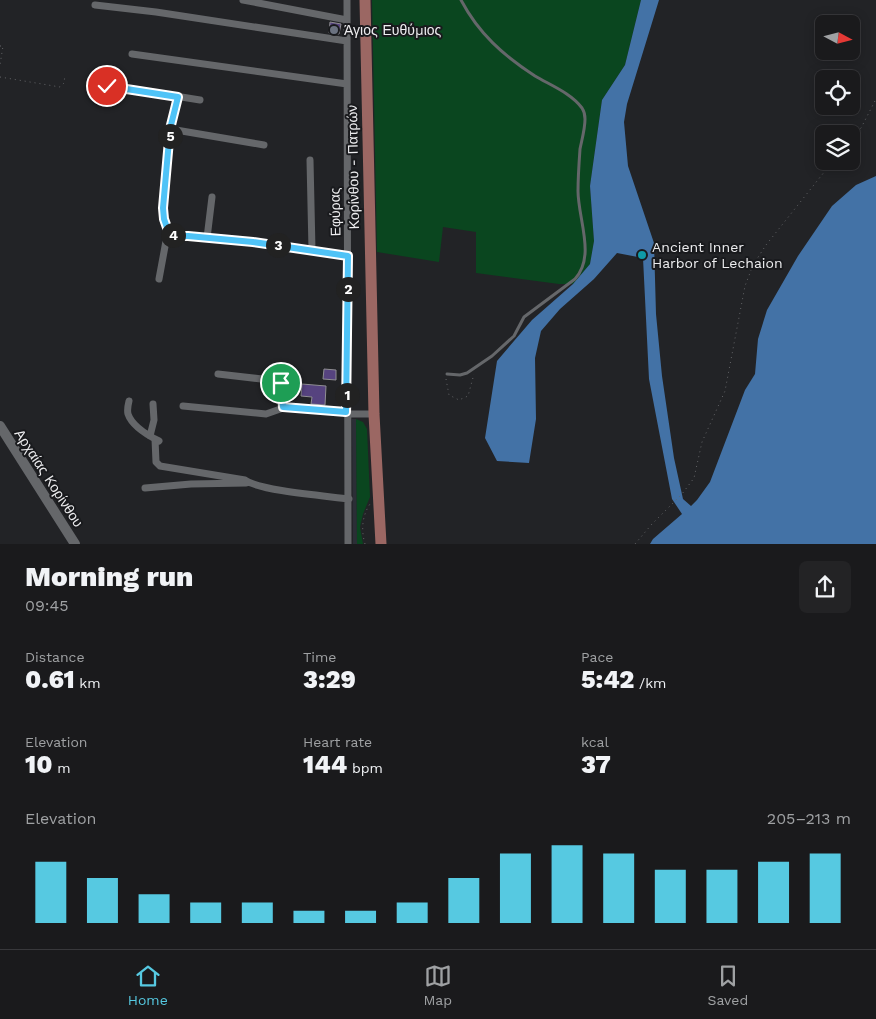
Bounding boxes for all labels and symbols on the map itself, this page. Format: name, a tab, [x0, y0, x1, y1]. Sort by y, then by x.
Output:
north arrow	[815, 15, 860, 60]
place label: Άγιος Ευθύμιος	[344, 22, 442, 38]
marker: Άγιος Ευθύμιος	[328, 24, 340, 36]
pin	[86, 65, 128, 107]
street label: Κορίνθου - Πατρών	[344, 105, 362, 229]
pin: 5	[158, 124, 182, 148]
street label: Εφύρας	[327, 187, 343, 237]
pin: 4	[160, 222, 186, 248]
pin: 3	[266, 232, 290, 258]
place label: Ancient Inner Harbor of Lechaion	[652, 239, 783, 271]
marker: Ancient Inner Harbor of Lechaion	[636, 249, 648, 261]
pin: 2	[336, 276, 360, 302]
pin	[260, 362, 302, 404]
pin: 1	[334, 382, 360, 408]
street label: Αρχαίας Κορίνθου	[11, 426, 87, 530]

